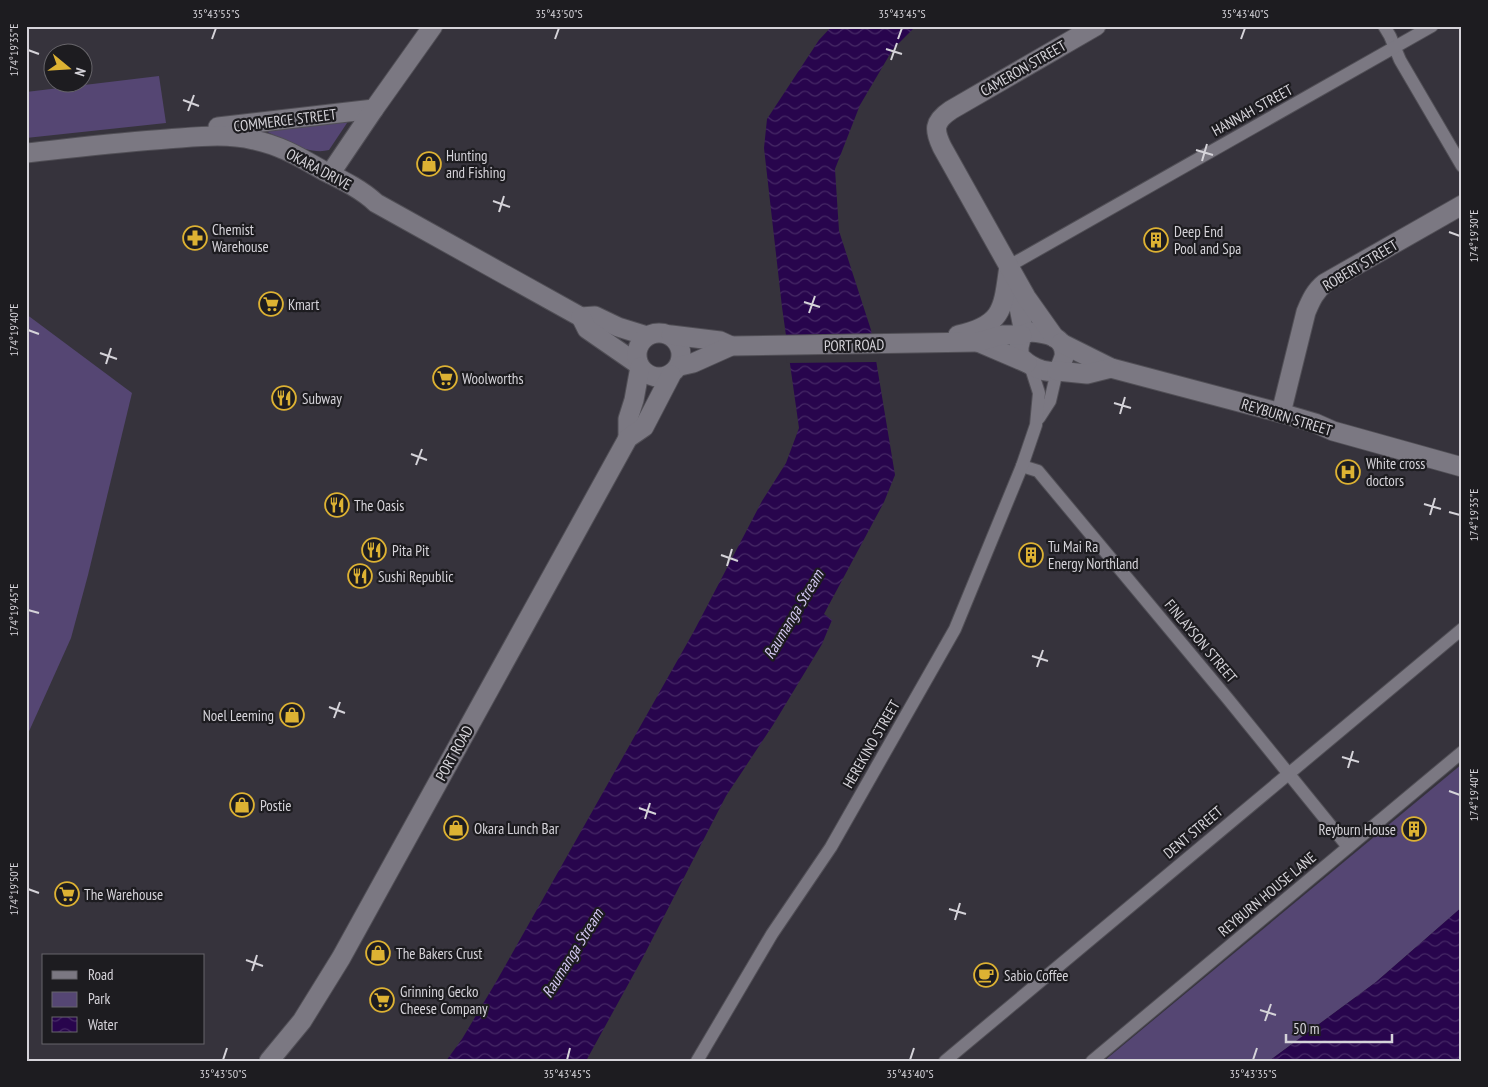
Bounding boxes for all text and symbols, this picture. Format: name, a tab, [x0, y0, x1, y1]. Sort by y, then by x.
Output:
text: 35°43'55"S	[192, 6, 240, 21]
text: 35°43'50"S	[535, 6, 583, 21]
text: 35°43'45"S	[878, 6, 926, 21]
text: 35°43'40"S	[1221, 6, 1269, 21]
text: 174°19'35"E	[6, 24, 21, 76]
street label: CAMERON STREET	[977, 36, 1069, 100]
north arrow	[42, 42, 92, 92]
text: N	[71, 66, 90, 78]
street label: HANNAH STREET	[1208, 80, 1296, 140]
street label: COMMERCE STREET	[232, 104, 338, 136]
street label: OKARA DRIVE	[283, 144, 355, 194]
place label: Hunting and Fishing	[446, 146, 506, 182]
shop icon: Hunting and Fishing	[416, 151, 442, 177]
text: 174°19'30"E	[1466, 210, 1481, 262]
place label: Chemist Warehouse	[212, 220, 269, 256]
place label: Deep End Pool and Spa	[1174, 222, 1241, 258]
pharmacy icon: Chemist Warehouse	[182, 225, 208, 251]
building icon: Deep End Pool and Spa	[1143, 227, 1169, 253]
street label: ROBERT STREET	[1319, 235, 1401, 295]
supermarket icon: Kmart	[258, 291, 284, 317]
place label: Kmart	[288, 295, 319, 314]
text: 174°19'40"E	[6, 304, 21, 356]
street label: PORT ROAD	[824, 335, 884, 355]
supermarket icon: Woolworths	[432, 365, 458, 391]
place label: Woolworths	[462, 369, 523, 388]
restaurant icon: Subway	[271, 385, 297, 411]
place label: Subway	[302, 389, 342, 408]
street label: REYBURN STREET	[1239, 394, 1335, 440]
place label: White cross doctors	[1366, 454, 1425, 490]
hospital icon: White cross doctors	[1335, 459, 1361, 485]
text: 174°19'35"E	[1466, 489, 1481, 541]
restaurant icon: The Oasis	[324, 492, 350, 518]
place label: The Oasis	[354, 496, 404, 515]
restaurant icon: Pita Pit	[361, 537, 387, 563]
place label: Tu Mai Ra Energy Northland	[1048, 537, 1139, 573]
place label: Pita Pit	[392, 541, 429, 560]
building icon: Tu Mai Ra Energy Northland	[1018, 542, 1044, 568]
restaurant icon: Sushi Republic	[347, 563, 373, 589]
water label: Raumanga Stream	[759, 564, 828, 662]
place label: Sushi Republic	[378, 567, 454, 586]
text: 174°19'45"E	[6, 584, 21, 636]
street label: FINLAYSON STREET	[1161, 595, 1242, 687]
street label: HEREKINO STREET	[838, 696, 904, 791]
shop icon: Noel Leeming	[279, 702, 305, 728]
place label: Noel Leeming	[203, 706, 274, 725]
street label: PORT ROAD	[431, 722, 477, 784]
text: 174°19'40"E	[1466, 769, 1481, 821]
shop icon: Postie	[229, 792, 255, 818]
place label: Postie	[260, 796, 291, 815]
street label: DENT STREET	[1159, 801, 1227, 862]
shop icon: Okara Lunch Bar	[443, 815, 469, 841]
building icon: Reyburn House	[1401, 816, 1427, 842]
place label: Okara Lunch Bar	[474, 819, 560, 838]
place label: Reyburn House	[1319, 820, 1396, 839]
street label: REYBURN HOUSE LANE	[1214, 848, 1320, 940]
text: 174°19'50"E	[6, 863, 21, 915]
supermarket icon: The Warehouse	[54, 881, 80, 907]
place label: The Warehouse	[84, 885, 163, 904]
water label: Raumanga Stream	[537, 904, 608, 1001]
shop icon: The Bakers Crust	[365, 940, 391, 966]
place label: The Bakers Crust	[396, 944, 482, 963]
legend	[42, 954, 205, 1044]
cafe icon: Sabio Coffee	[973, 962, 999, 988]
text: Road	[88, 965, 114, 984]
place label: Sabio Coffee	[1004, 966, 1069, 985]
place label: Grinning Gecko Cheese Company	[400, 982, 488, 1018]
supermarket icon: Grinning Gecko Cheese Company	[369, 987, 395, 1013]
text: Park	[88, 989, 110, 1008]
scale bar	[1286, 1012, 1392, 1044]
text: Water	[88, 1015, 119, 1034]
text: 50 m	[1293, 1019, 1319, 1038]
text: 35°43'50"S	[199, 1066, 247, 1081]
text: 35°43'45"S	[543, 1066, 591, 1081]
text: 35°43'40"S	[886, 1066, 934, 1081]
text: 35°43'35"S	[1229, 1066, 1277, 1081]

